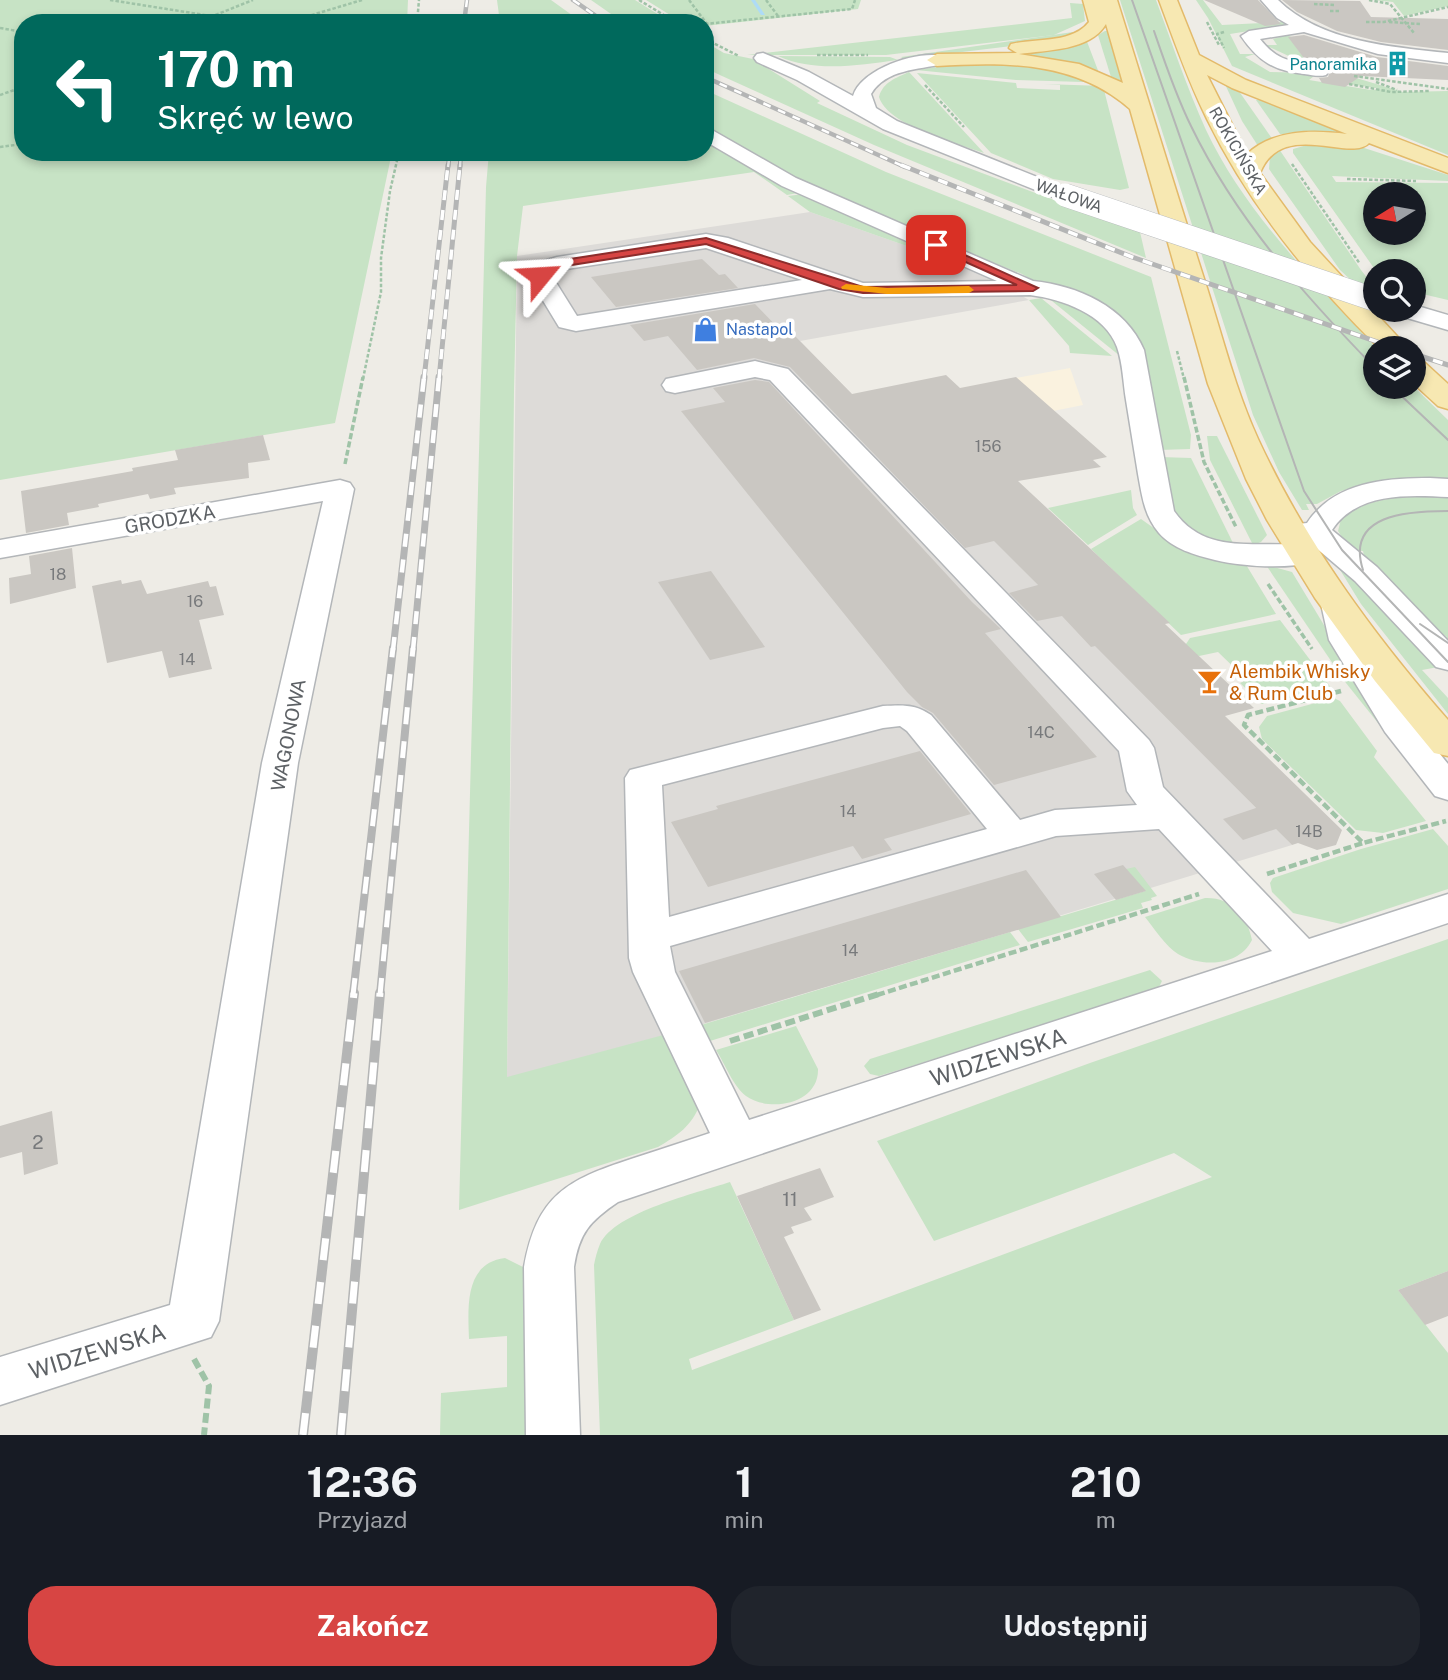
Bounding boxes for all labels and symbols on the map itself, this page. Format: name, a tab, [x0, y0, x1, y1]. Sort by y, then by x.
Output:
building icon: Panoramika	[1383, 50, 1411, 78]
place label: Panoramika	[1290, 55, 1377, 74]
street label: ROKICIŃSKA	[1205, 103, 1272, 198]
street label: WAŁOWA	[1033, 175, 1105, 217]
north arrow	[1363, 182, 1426, 245]
pin	[906, 215, 966, 275]
position arrow	[503, 239, 577, 313]
shop icon: Nastapol	[692, 315, 720, 343]
place label: Nastapol	[726, 320, 793, 339]
house number: 156	[975, 437, 1001, 456]
street label: GRODZKA	[123, 500, 217, 538]
house number: 18	[50, 565, 66, 584]
house number: 16	[187, 592, 203, 611]
house number: 14	[179, 650, 195, 669]
place label: Alembik Whisky & Rum Club	[1229, 660, 1370, 704]
bar icon: Alembik Whisky & Rum Club	[1195, 668, 1223, 696]
street label: WAGONOWA	[266, 677, 310, 793]
house number: 14C	[1027, 723, 1055, 742]
house number: 14	[840, 802, 856, 821]
house number: 14B	[1295, 822, 1323, 841]
house number: 14	[842, 941, 858, 960]
street label: WIDZEWSKA	[926, 1022, 1070, 1092]
house number: 2	[32, 1131, 44, 1153]
house number: 11	[782, 1188, 798, 1210]
street label: WIDZEWSKA	[25, 1317, 169, 1385]

